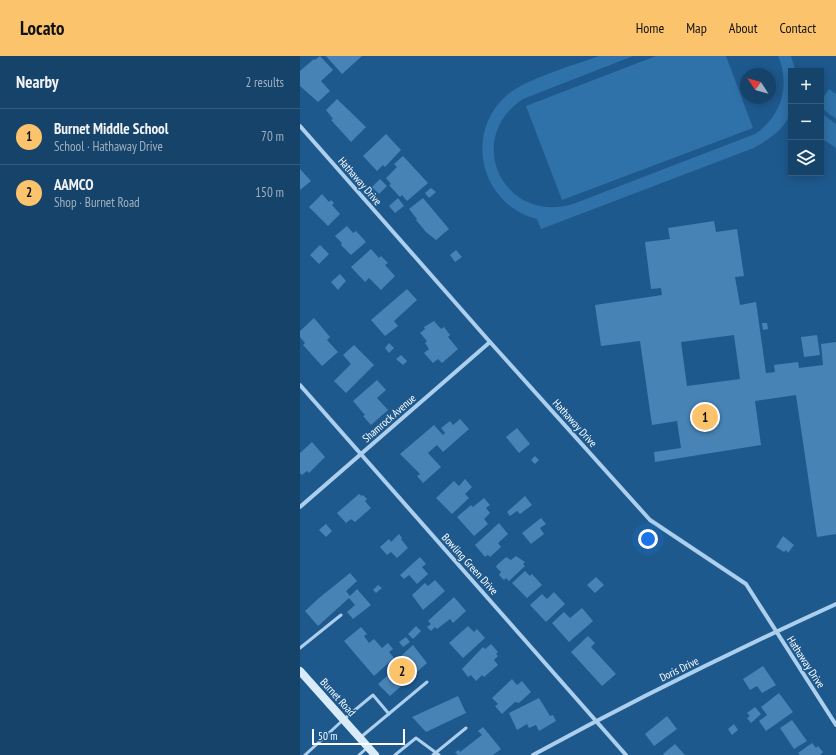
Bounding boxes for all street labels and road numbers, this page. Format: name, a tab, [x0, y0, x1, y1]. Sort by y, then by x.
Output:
street label: Hathaway Drive	[335, 154, 385, 208]
street label: Shamrock Avenue	[359, 391, 419, 445]
street label: Hathaway Drive	[550, 396, 600, 450]
street label: Bowling Green Drive	[439, 530, 502, 598]
street label: Hathaway Drive	[784, 633, 828, 691]
street label: Doris Drive	[657, 653, 701, 684]
street label: Burnet Road	[317, 675, 359, 719]

